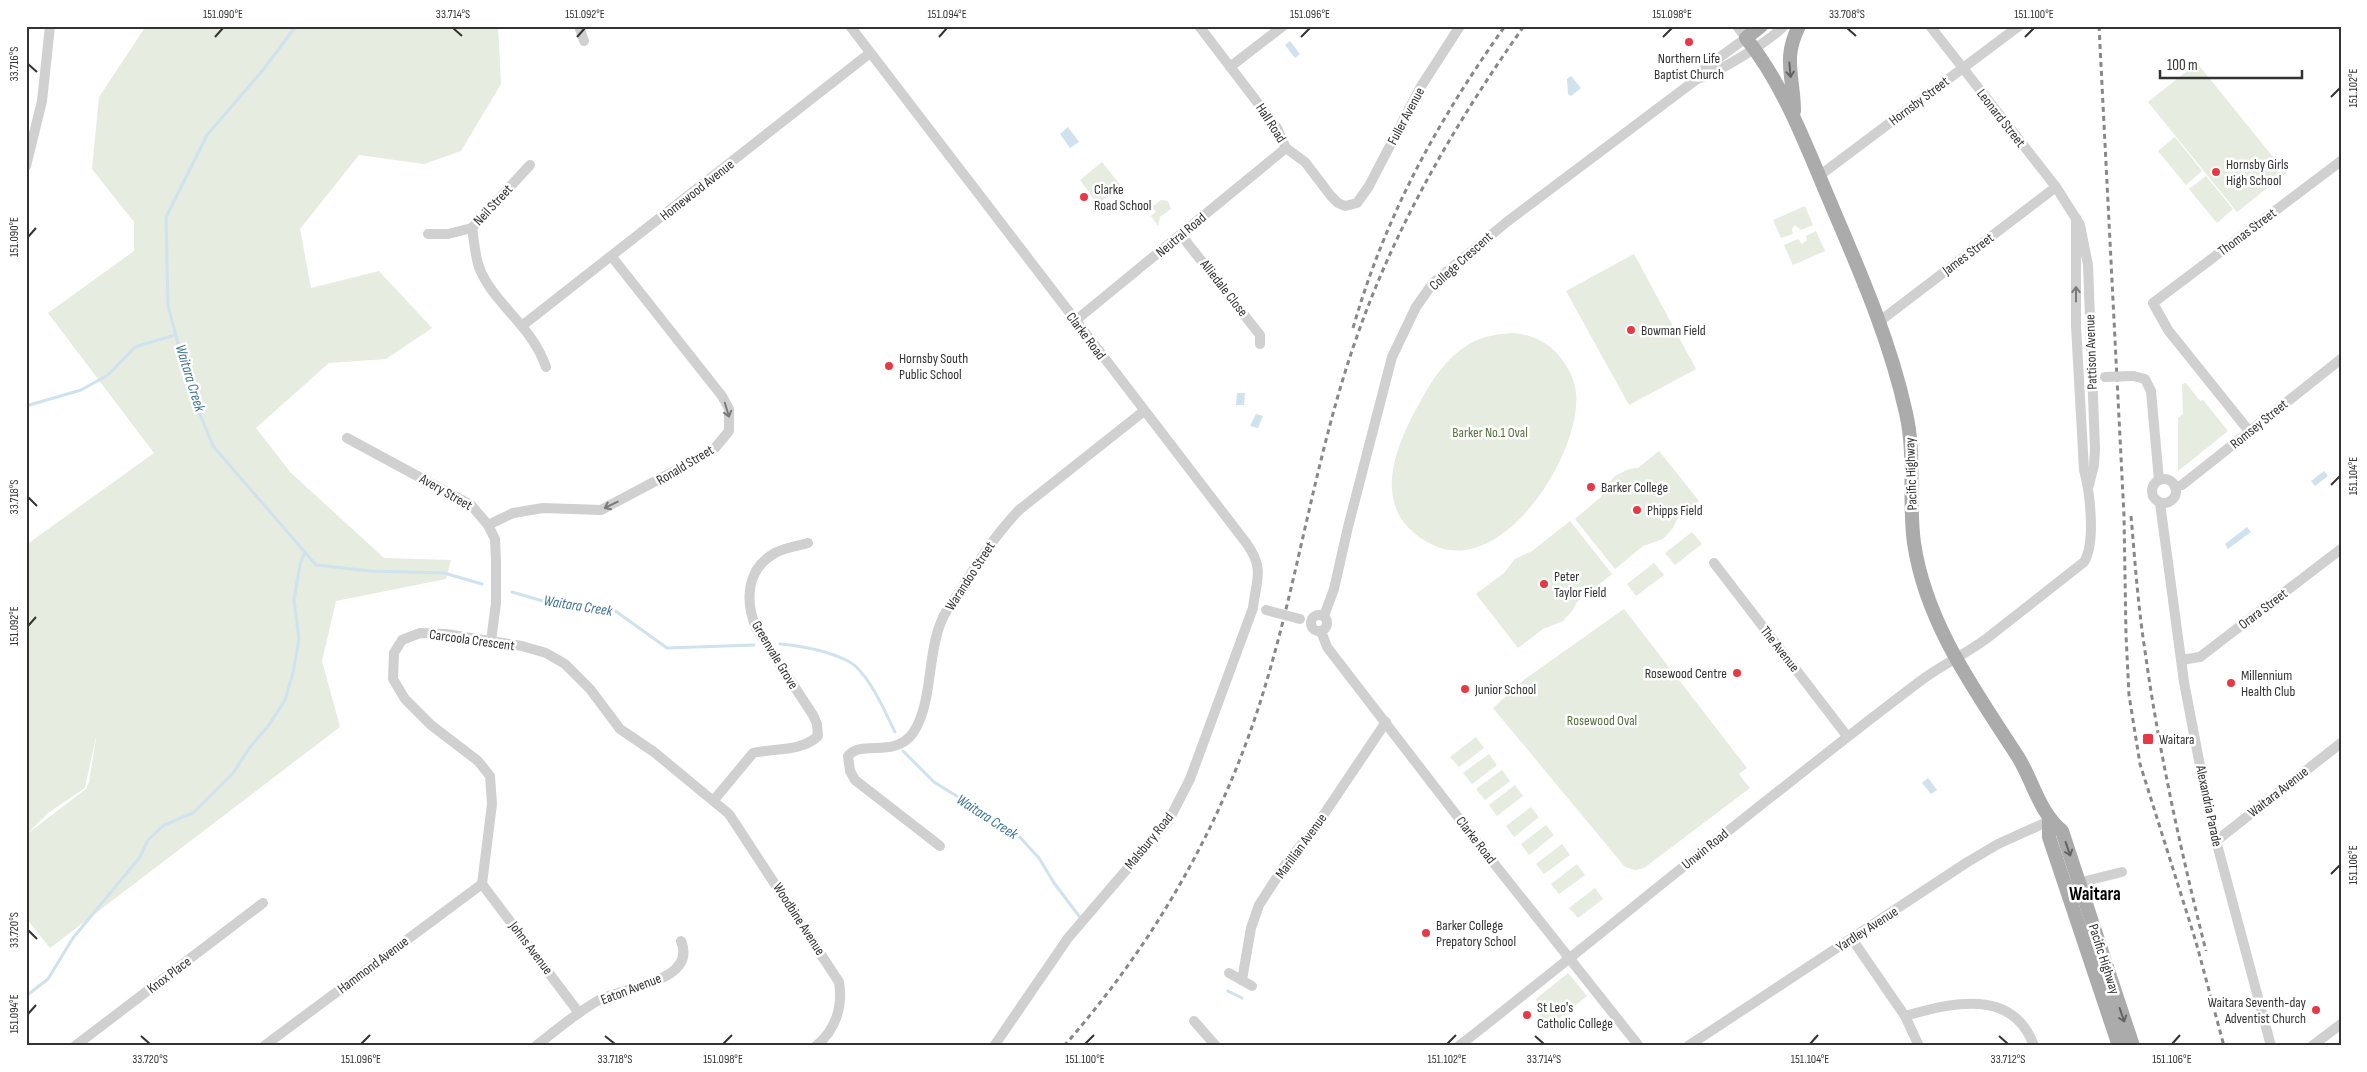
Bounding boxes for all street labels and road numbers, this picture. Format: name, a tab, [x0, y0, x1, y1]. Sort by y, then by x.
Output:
street label: Hornsby Street	[1886, 73, 1952, 129]
street label: Fuller Avenue	[1384, 84, 1428, 148]
street label: Leonard Street	[1973, 85, 2029, 151]
street label: Hall Road	[1252, 100, 1290, 146]
street label: Homewood Avenue	[657, 156, 737, 224]
street label: Neil Street	[470, 181, 516, 229]
street label: Thomas Street	[2215, 205, 2279, 259]
street label: Neutral Road	[1152, 209, 1210, 261]
street label: College Crescent	[1426, 228, 1496, 294]
street label: James Street	[1938, 229, 1997, 279]
street label: Alliedale Close	[1196, 255, 1251, 320]
street label: Clarke Road	[1063, 309, 1109, 363]
street label: Pattison Avenue	[2081, 314, 2101, 390]
street label: Romsey Street	[2227, 396, 2291, 452]
street label: Pacific Highway	[1901, 437, 1921, 511]
street label: Ronald Street	[653, 441, 717, 489]
street label: Avery Street	[416, 470, 475, 514]
street label: Warandoo Street	[941, 538, 999, 614]
street label: Orara Street	[2235, 585, 2291, 633]
street label: Greenvale Grove	[748, 618, 802, 692]
street label: The Avenue	[1757, 623, 1803, 675]
street label: Carcoola Crescent	[428, 626, 516, 654]
street label: Alexandria Parade	[2192, 763, 2226, 848]
street label: Waitara Avenue	[2244, 763, 2312, 821]
street label: Malsbury Road	[1121, 809, 1177, 873]
street label: Marillian Avenue	[1272, 810, 1330, 882]
street label: Clarke Road	[1452, 813, 1500, 867]
street label: Unwin Road	[1678, 825, 1732, 873]
street label: Woodbine Avenue	[769, 880, 829, 958]
street label: Yardley Avenue	[1833, 903, 1901, 955]
street label: Johns Avenue	[505, 917, 556, 978]
street label: Pacific Highway	[2085, 922, 2124, 997]
street label: Hammond Avenue	[334, 933, 412, 997]
street label: Knox Place	[144, 953, 194, 997]
street label: Eaton Avenue	[598, 970, 664, 1008]

